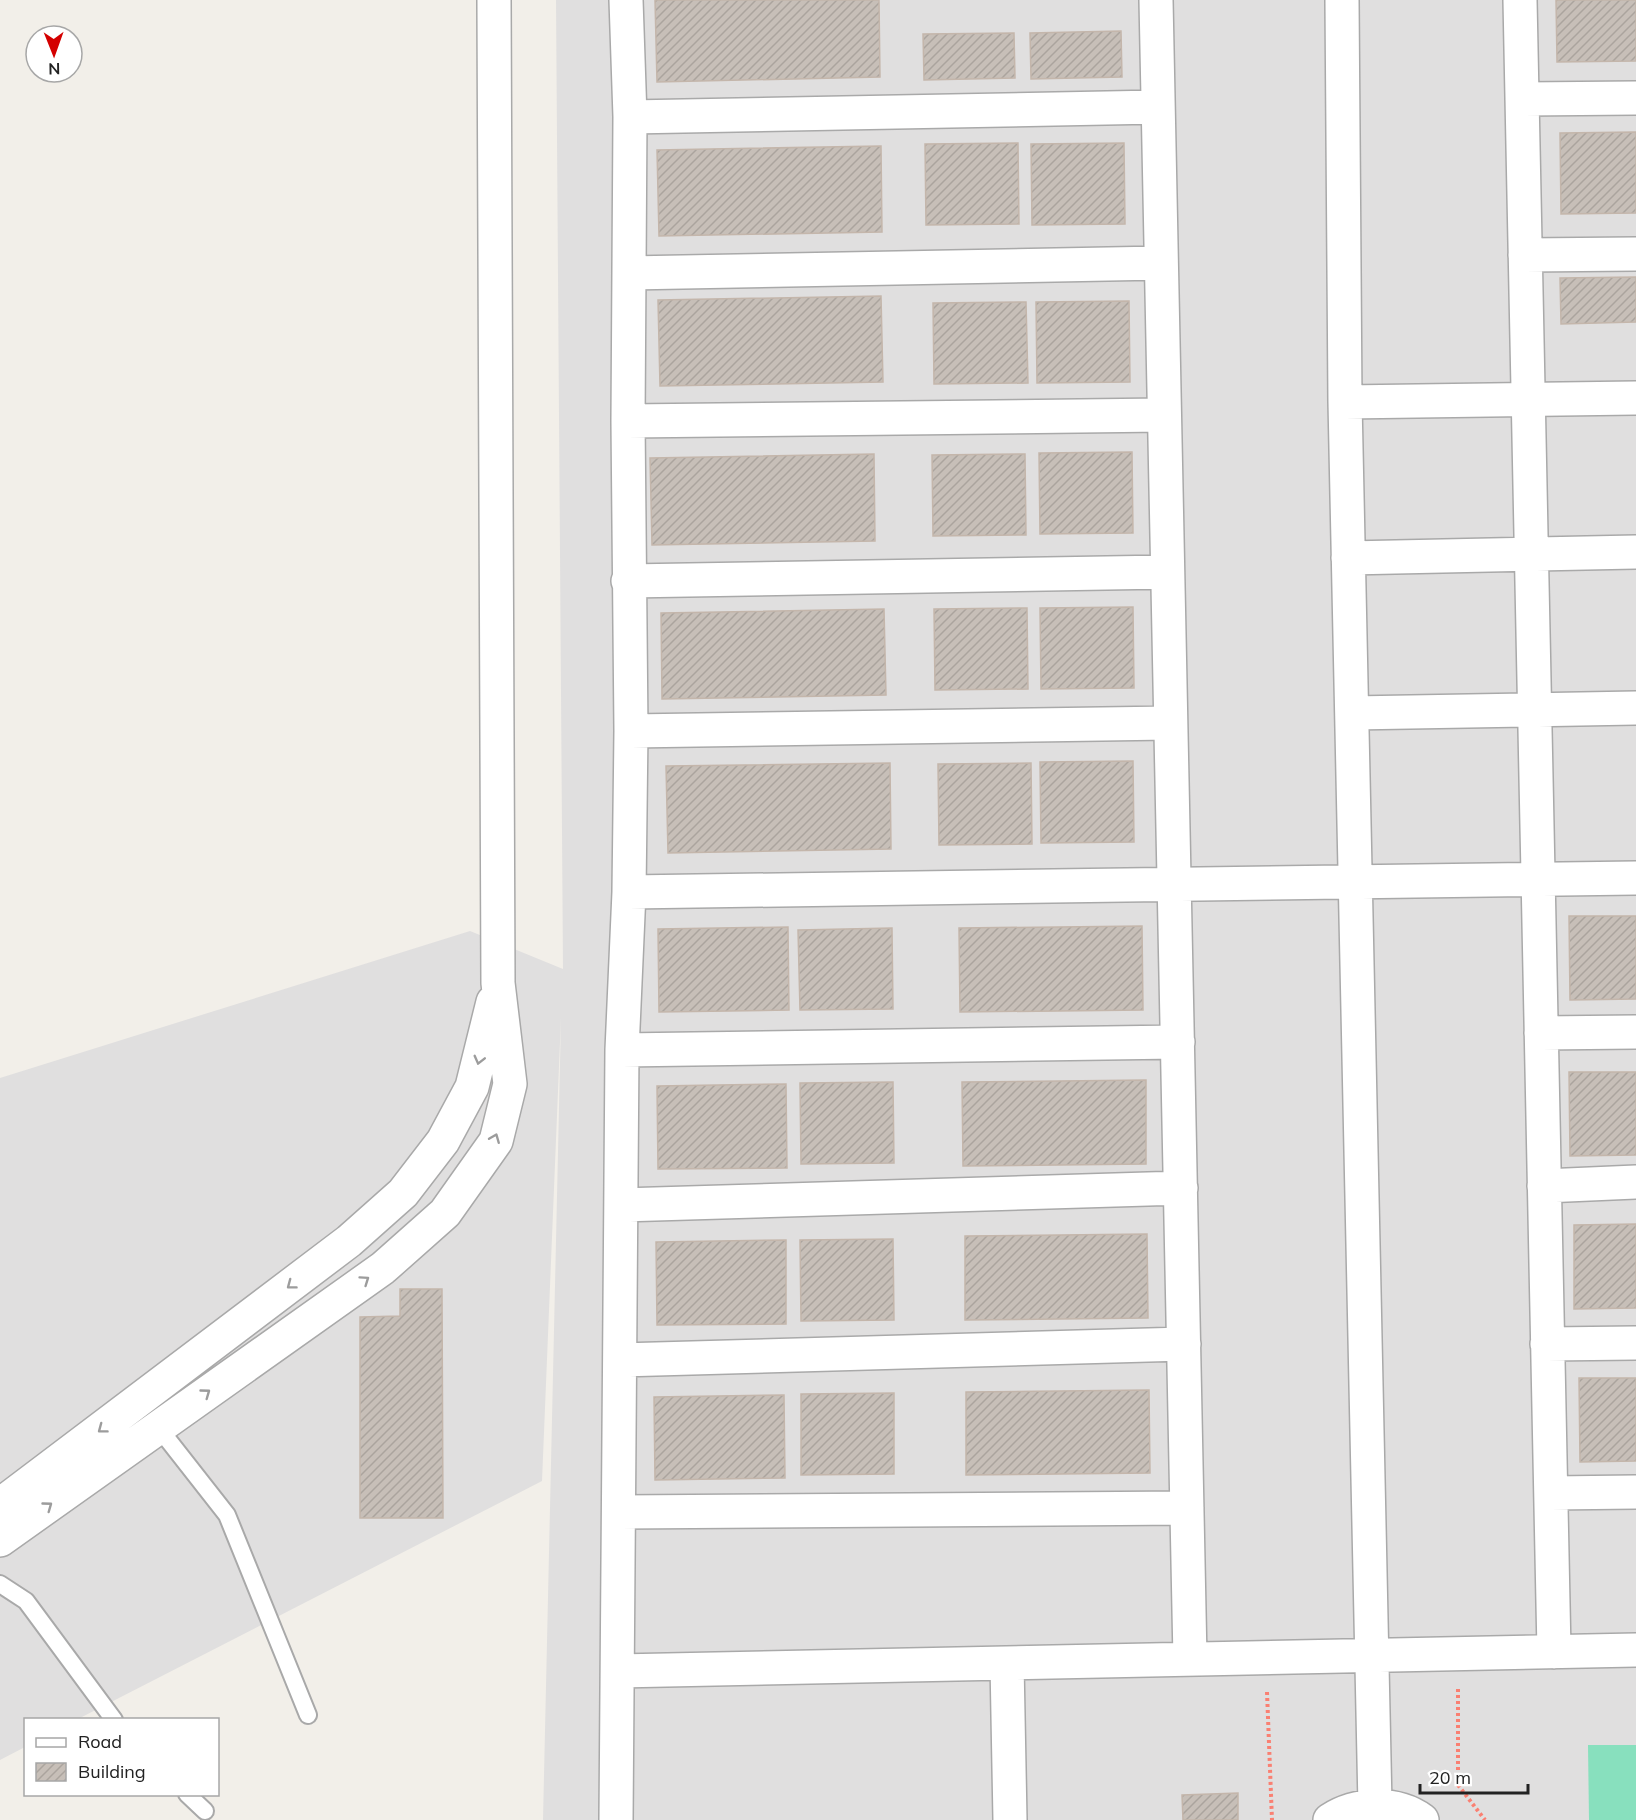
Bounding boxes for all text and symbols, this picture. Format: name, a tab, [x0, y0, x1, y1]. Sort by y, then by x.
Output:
north arrow	[24, 24, 84, 84]
text: N	[48, 59, 60, 79]
one-way arrow	[473, 1055, 486, 1065]
one-way arrow	[488, 1134, 500, 1145]
one-way arrow	[359, 1276, 370, 1287]
one-way arrow	[286, 1278, 297, 1289]
one-way arrow	[199, 1389, 210, 1400]
one-way arrow	[97, 1421, 108, 1432]
one-way arrow	[41, 1502, 52, 1513]
legend	[24, 1718, 219, 1796]
text: Road	[78, 1730, 122, 1753]
scale bar	[1420, 1757, 1528, 1795]
text: Building	[78, 1760, 146, 1783]
text: 20 m	[1429, 1766, 1471, 1789]

